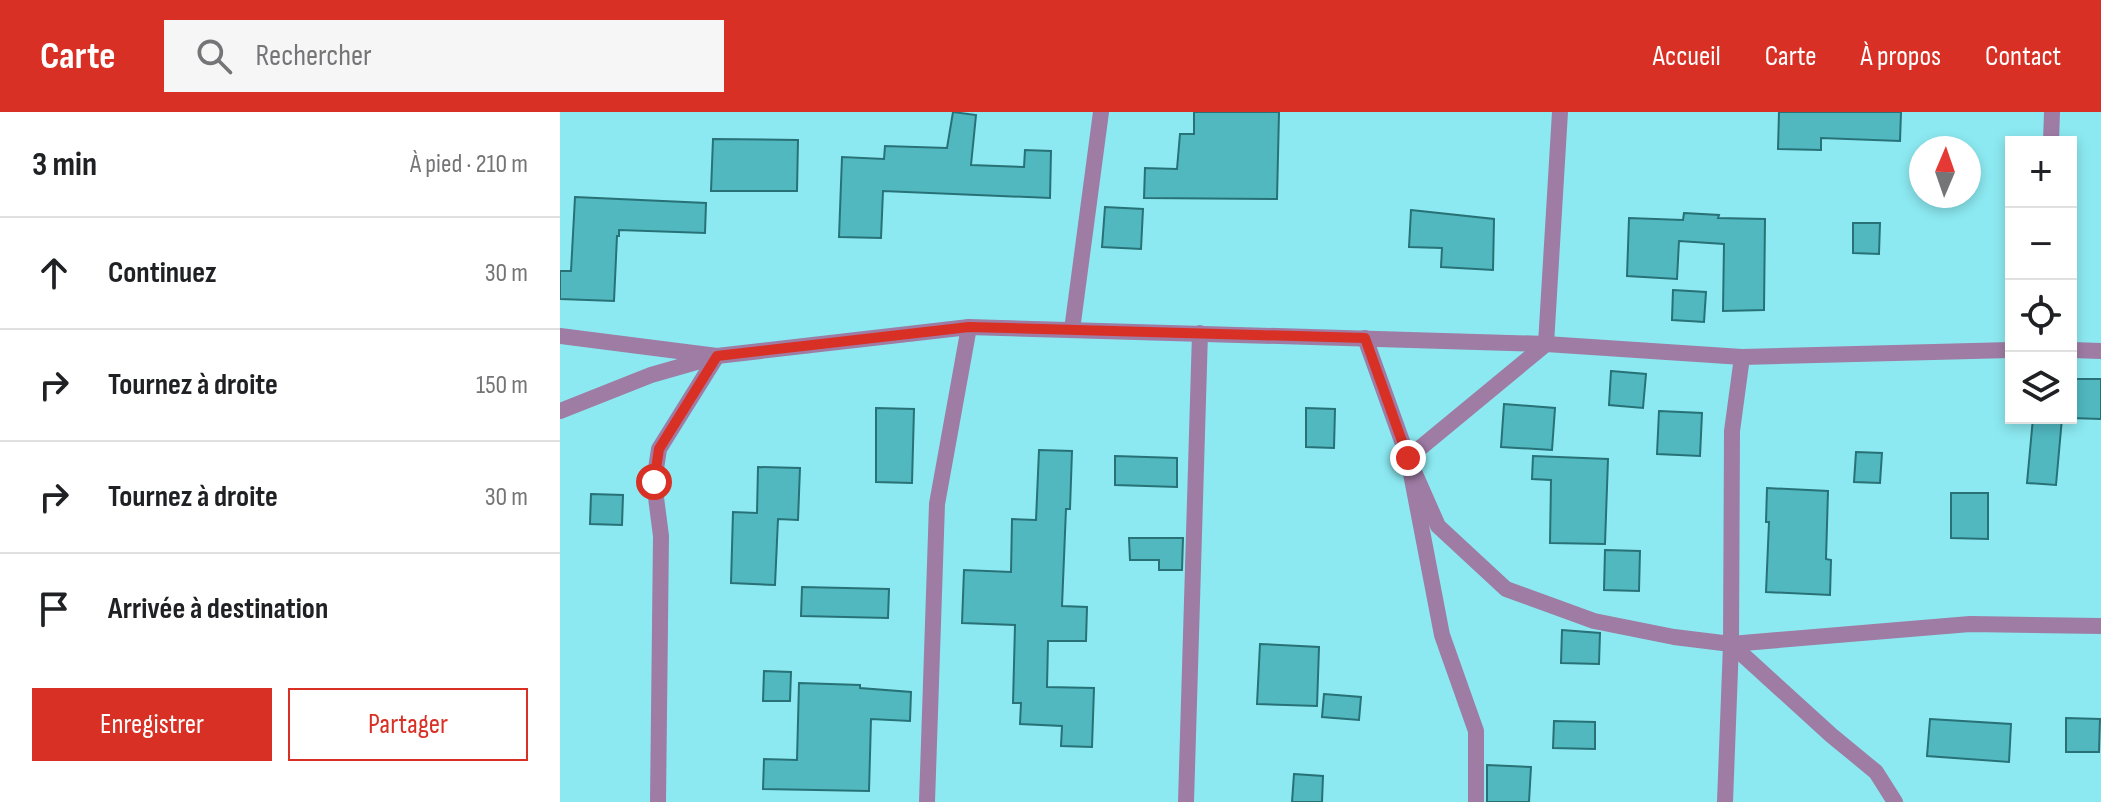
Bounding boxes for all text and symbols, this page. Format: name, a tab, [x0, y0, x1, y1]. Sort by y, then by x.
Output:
search box	[164, 20, 724, 92]
text: Carte	[40, 34, 116, 79]
icon: search	[192, 34, 236, 78]
text: Rechercher	[256, 38, 372, 74]
text: Accueil	[1653, 40, 1721, 73]
text: Carte	[1765, 40, 1817, 73]
text: À propos	[1861, 40, 1941, 73]
text: Contact	[1985, 40, 2061, 73]
north arrow	[1909, 136, 1981, 208]
map controls	[2005, 136, 2077, 424]
button: +	[2005, 136, 2077, 208]
text: 3 min	[32, 144, 97, 185]
text: À pied · 210 m	[410, 149, 528, 180]
button: −	[2005, 208, 2077, 280]
icon: ahead	[32, 251, 76, 295]
text: Continuez	[108, 255, 217, 291]
text: 30 m	[485, 258, 528, 289]
button: locate	[2005, 280, 2077, 352]
button: layers	[2005, 352, 2077, 424]
icon: right	[32, 363, 76, 407]
text: Tournez à droite	[108, 367, 278, 403]
text: 150 m	[476, 370, 528, 401]
route end	[1390, 440, 1426, 476]
route start	[636, 464, 672, 500]
icon: right	[32, 475, 76, 519]
text: Tournez à droite	[108, 479, 278, 515]
text: 30 m	[485, 482, 528, 513]
icon: arrive	[32, 587, 76, 631]
text: Arrivée à destination	[108, 591, 328, 627]
button: Enregistrer	[32, 688, 272, 761]
button: Partager	[288, 688, 528, 761]

